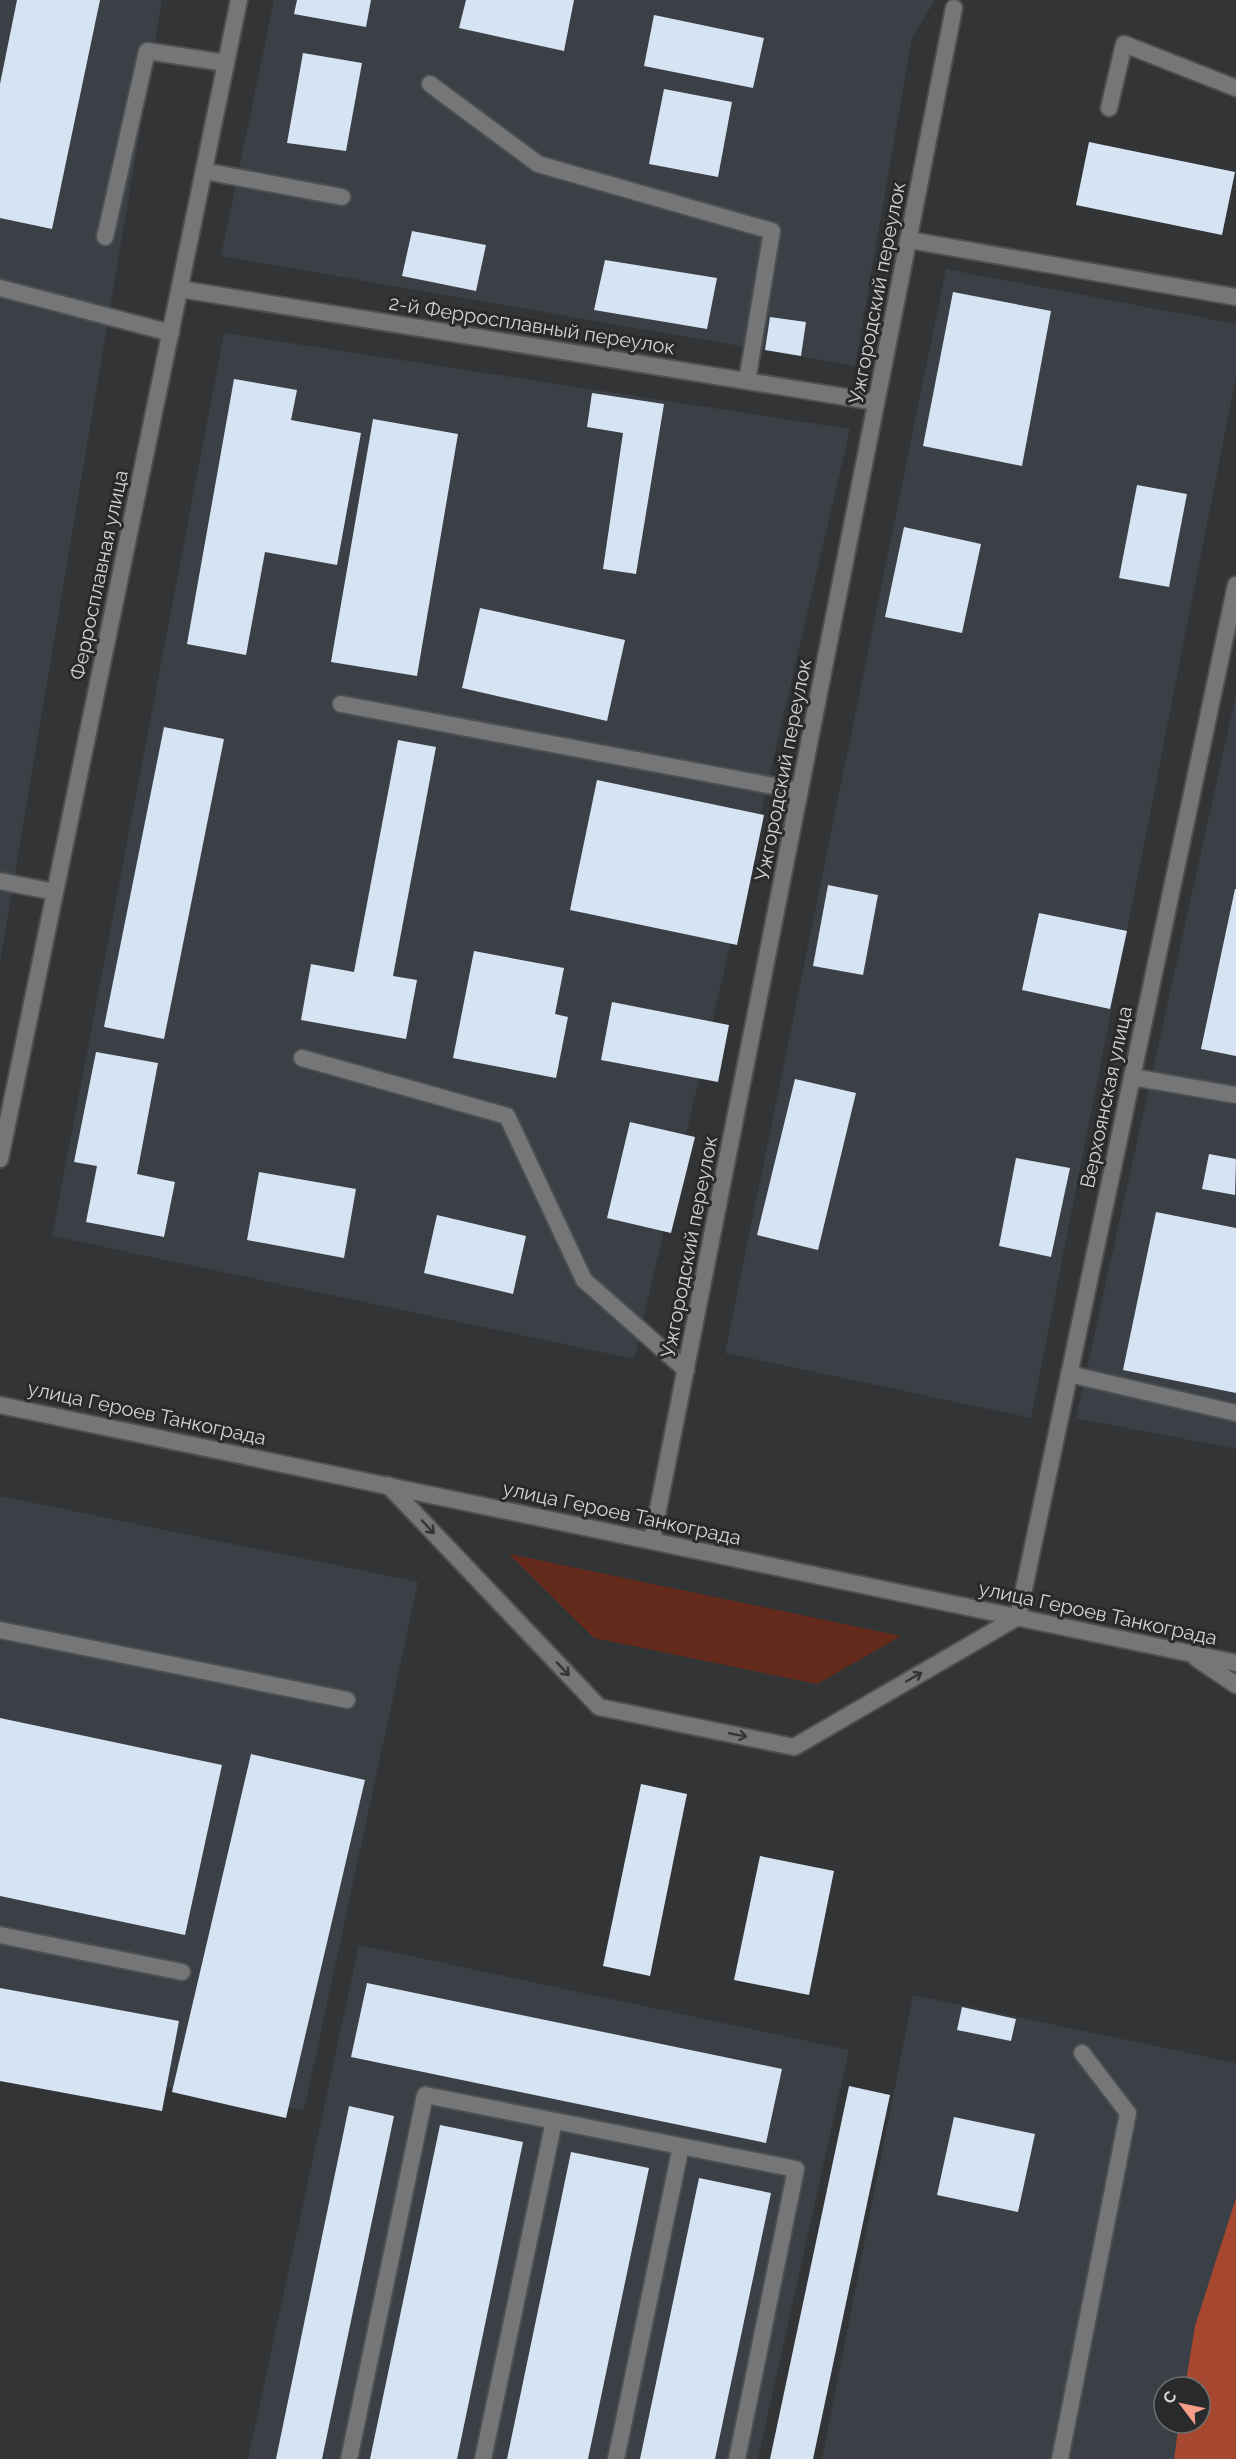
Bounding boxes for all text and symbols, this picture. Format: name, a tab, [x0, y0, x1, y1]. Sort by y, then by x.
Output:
street label: Ужгородский переулок	[844, 180, 910, 406]
street label: 2-й Ферросплавный переулок	[387, 291, 677, 359]
street label: Ферросплавная улица	[65, 468, 133, 682]
street label: Ужгородский переулок	[750, 657, 816, 883]
street label: Верхоянская улица	[1075, 1004, 1137, 1190]
street label: Ужгородский переулок	[656, 1134, 722, 1360]
street label: улица Героев Танкограда	[26, 1376, 268, 1450]
street label: улица Героев Танкограда	[501, 1476, 743, 1550]
one-way arrow	[421, 1520, 436, 1535]
street label: улица Героев Танкограда	[977, 1576, 1219, 1650]
one-way arrow	[555, 1661, 570, 1676]
one-way arrow	[905, 1671, 922, 1683]
one-way arrow	[728, 1730, 748, 1741]
north arrow	[1152, 2375, 1212, 2435]
text: С	[1159, 2388, 1181, 2407]

